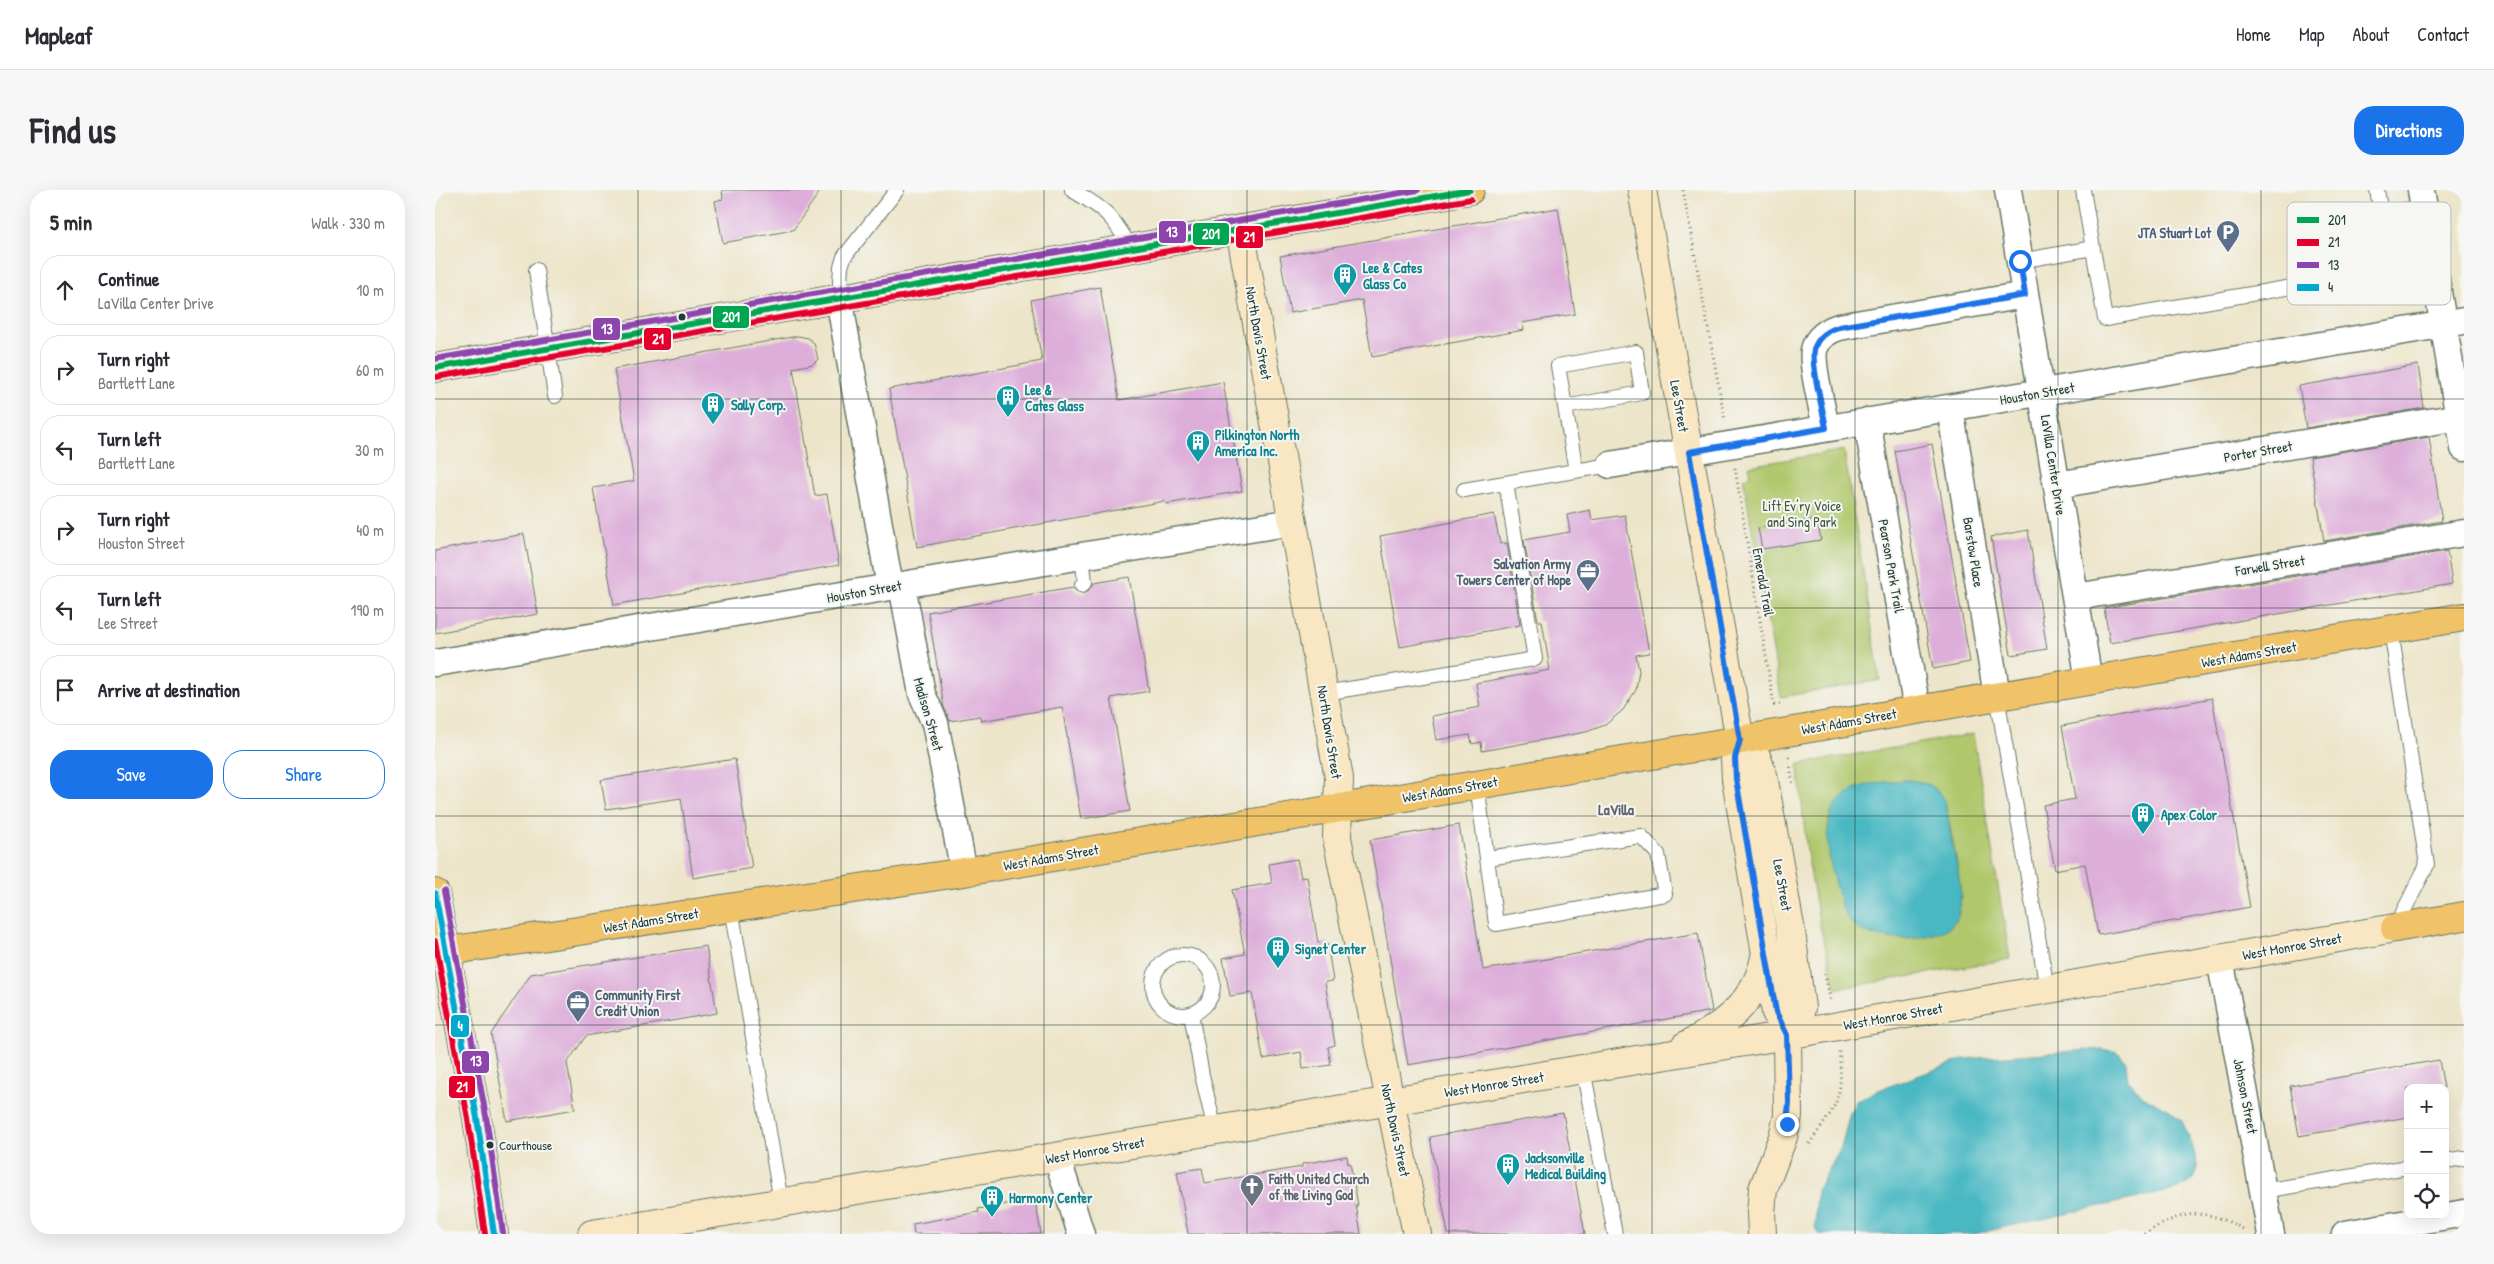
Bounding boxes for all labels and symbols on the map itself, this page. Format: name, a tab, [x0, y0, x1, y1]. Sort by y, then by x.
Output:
legend	[2287, 202, 2451, 305]
text: 201	[2328, 210, 2346, 229]
parking icon: JTA Stuart Lot	[2215, 219, 2241, 253]
line badge: 13	[1158, 220, 1187, 244]
text: 13	[1166, 222, 1178, 241]
line badge: 201	[1192, 222, 1230, 246]
place label: JTA Stuart Lot	[2138, 223, 2212, 242]
text: 201	[1202, 224, 1220, 243]
line badge: 21	[1235, 225, 1264, 249]
text: 21	[1243, 227, 1255, 246]
text: 21	[2328, 232, 2340, 251]
route start	[2009, 250, 2032, 273]
text: 13	[2328, 255, 2339, 274]
place label: Lee & Cates Glass Co	[1363, 258, 1423, 293]
building icon: Lee & Cates Glass Co	[1332, 262, 1358, 296]
text: 4	[2328, 277, 2333, 296]
street label: North Davis Street	[1241, 285, 1277, 381]
line badge: 201	[712, 305, 750, 329]
text: 201	[722, 307, 740, 326]
unlabelled marker	[677, 312, 687, 322]
line badge: 13	[592, 317, 621, 341]
text: 13	[601, 319, 613, 338]
line badge: 21	[643, 327, 672, 351]
text: 21	[652, 329, 664, 348]
street label: Houston Street	[1998, 377, 2076, 409]
street label: Lee Street	[1666, 379, 1694, 434]
place label: Lee & Cates Glass	[1025, 380, 1084, 415]
building icon: Lee & Cates Glass	[995, 384, 1021, 418]
building icon: Sally Corp.	[700, 391, 726, 425]
place label: Sally Corp.	[731, 395, 786, 416]
street label: LaVilla Center Drive	[2037, 413, 2071, 517]
place label: Pilkington North America Inc.	[1215, 425, 1299, 460]
building icon: Pilkington North America Inc.	[1185, 429, 1211, 463]
street label: Porter Street	[2222, 436, 2294, 466]
park label: Lift Ev’ry Voice and Sing Park	[1763, 496, 1842, 532]
street label: Barstow Place	[1959, 516, 1989, 589]
street label: Pearson Park Trail	[1874, 518, 1910, 615]
street label: Emerald Trail	[1749, 546, 1779, 618]
street label: Farwell Street	[2233, 550, 2306, 580]
place label: Salvation Army Towers Center of Hope	[1456, 554, 1571, 591]
office icon: Salvation Army Towers Center of Hope	[1575, 558, 1601, 592]
street label: Houston Street	[825, 575, 903, 607]
street label: West Adams Street	[2200, 636, 2298, 672]
street label: Madison Street	[909, 675, 949, 753]
street label: North Davis Street	[1313, 684, 1347, 780]
street label: West Adams Street	[1800, 703, 1898, 739]
street label: West Adams Street	[1401, 771, 1499, 807]
district label: LaVilla	[1598, 799, 1634, 820]
building icon: Apex Color	[2130, 801, 2156, 835]
place label: Apex Color	[2161, 805, 2218, 826]
street label: West Adams Street	[1002, 839, 1100, 875]
street label: Lee Street	[1769, 858, 1797, 913]
street label: West Adams Street	[602, 903, 700, 937]
street label: West Monroe Street	[2241, 928, 2343, 964]
building icon: Signet Center	[1265, 935, 1291, 969]
place label: Signet Center	[1295, 939, 1367, 960]
place label: Community First Credit Union	[595, 985, 682, 1020]
office icon: Community First Credit Union	[565, 989, 591, 1023]
street label: West Monroe Street	[1842, 998, 1944, 1034]
line badge: 4	[450, 1014, 470, 1038]
text: 4	[457, 1016, 463, 1035]
line badge: 13	[461, 1050, 490, 1074]
text: 13	[470, 1051, 482, 1070]
street label: Johnson Street	[2229, 1057, 2263, 1135]
street label: West Monroe Street	[1443, 1067, 1545, 1101]
line badge: 21	[448, 1075, 476, 1099]
text: 21	[456, 1077, 468, 1096]
street label: North Davis Street	[1377, 1082, 1415, 1178]
route end	[1776, 1113, 1799, 1136]
street label: West Monroe Street	[1044, 1132, 1146, 1168]
place label: Courthouse	[499, 1136, 552, 1154]
marker: Courthouse	[485, 1140, 495, 1150]
place label: Jacksonville Medical Building	[1525, 1148, 1606, 1185]
building icon: Jacksonville Medical Building	[1495, 1152, 1521, 1186]
place label: Faith United Church of the Living God	[1268, 1169, 1369, 1206]
church icon: Faith United Church of the Living God	[1239, 1173, 1265, 1207]
building icon: Harmony Center	[979, 1184, 1005, 1218]
place label: Harmony Center	[1009, 1188, 1093, 1209]

